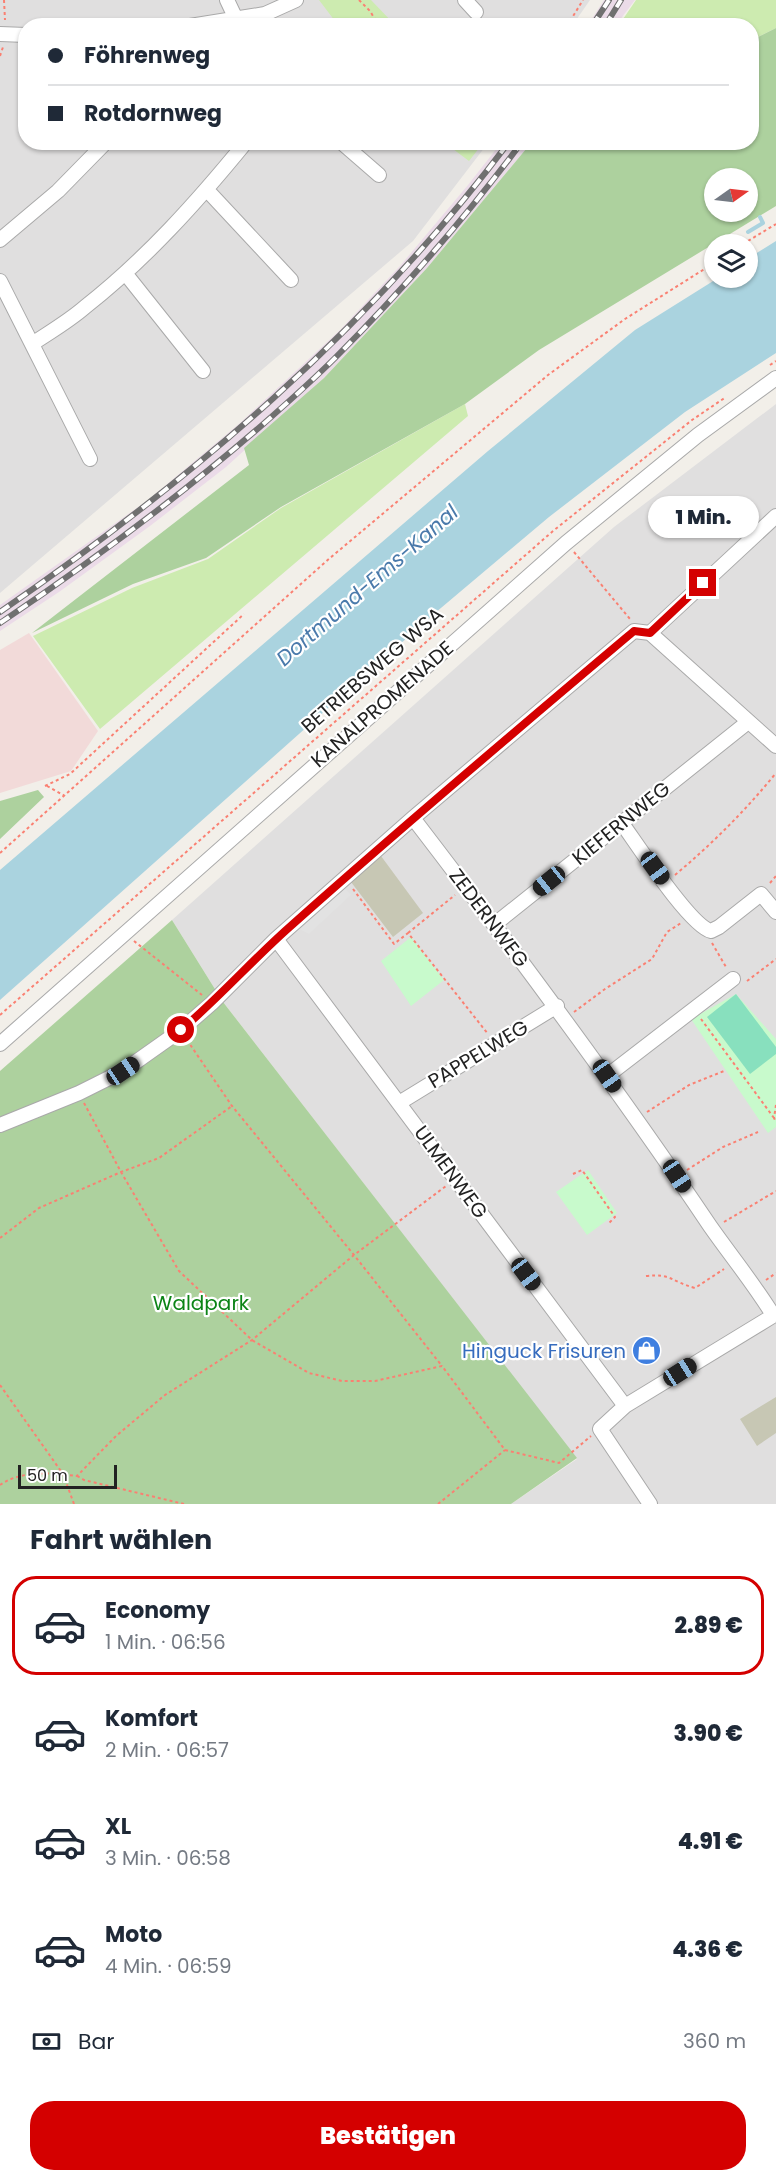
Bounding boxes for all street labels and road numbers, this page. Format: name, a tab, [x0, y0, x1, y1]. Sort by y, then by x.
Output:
street label: BETRIEBSWEG WSA	[295, 600, 449, 740]
street label: KANALPROMENADE	[305, 634, 459, 774]
street label: KIEFERNWEG	[566, 775, 676, 871]
street label: ZEDERNWEG	[443, 863, 535, 973]
street label: PAPPELWEG	[423, 1013, 533, 1095]
street label: ULMENWEG	[408, 1120, 494, 1224]

